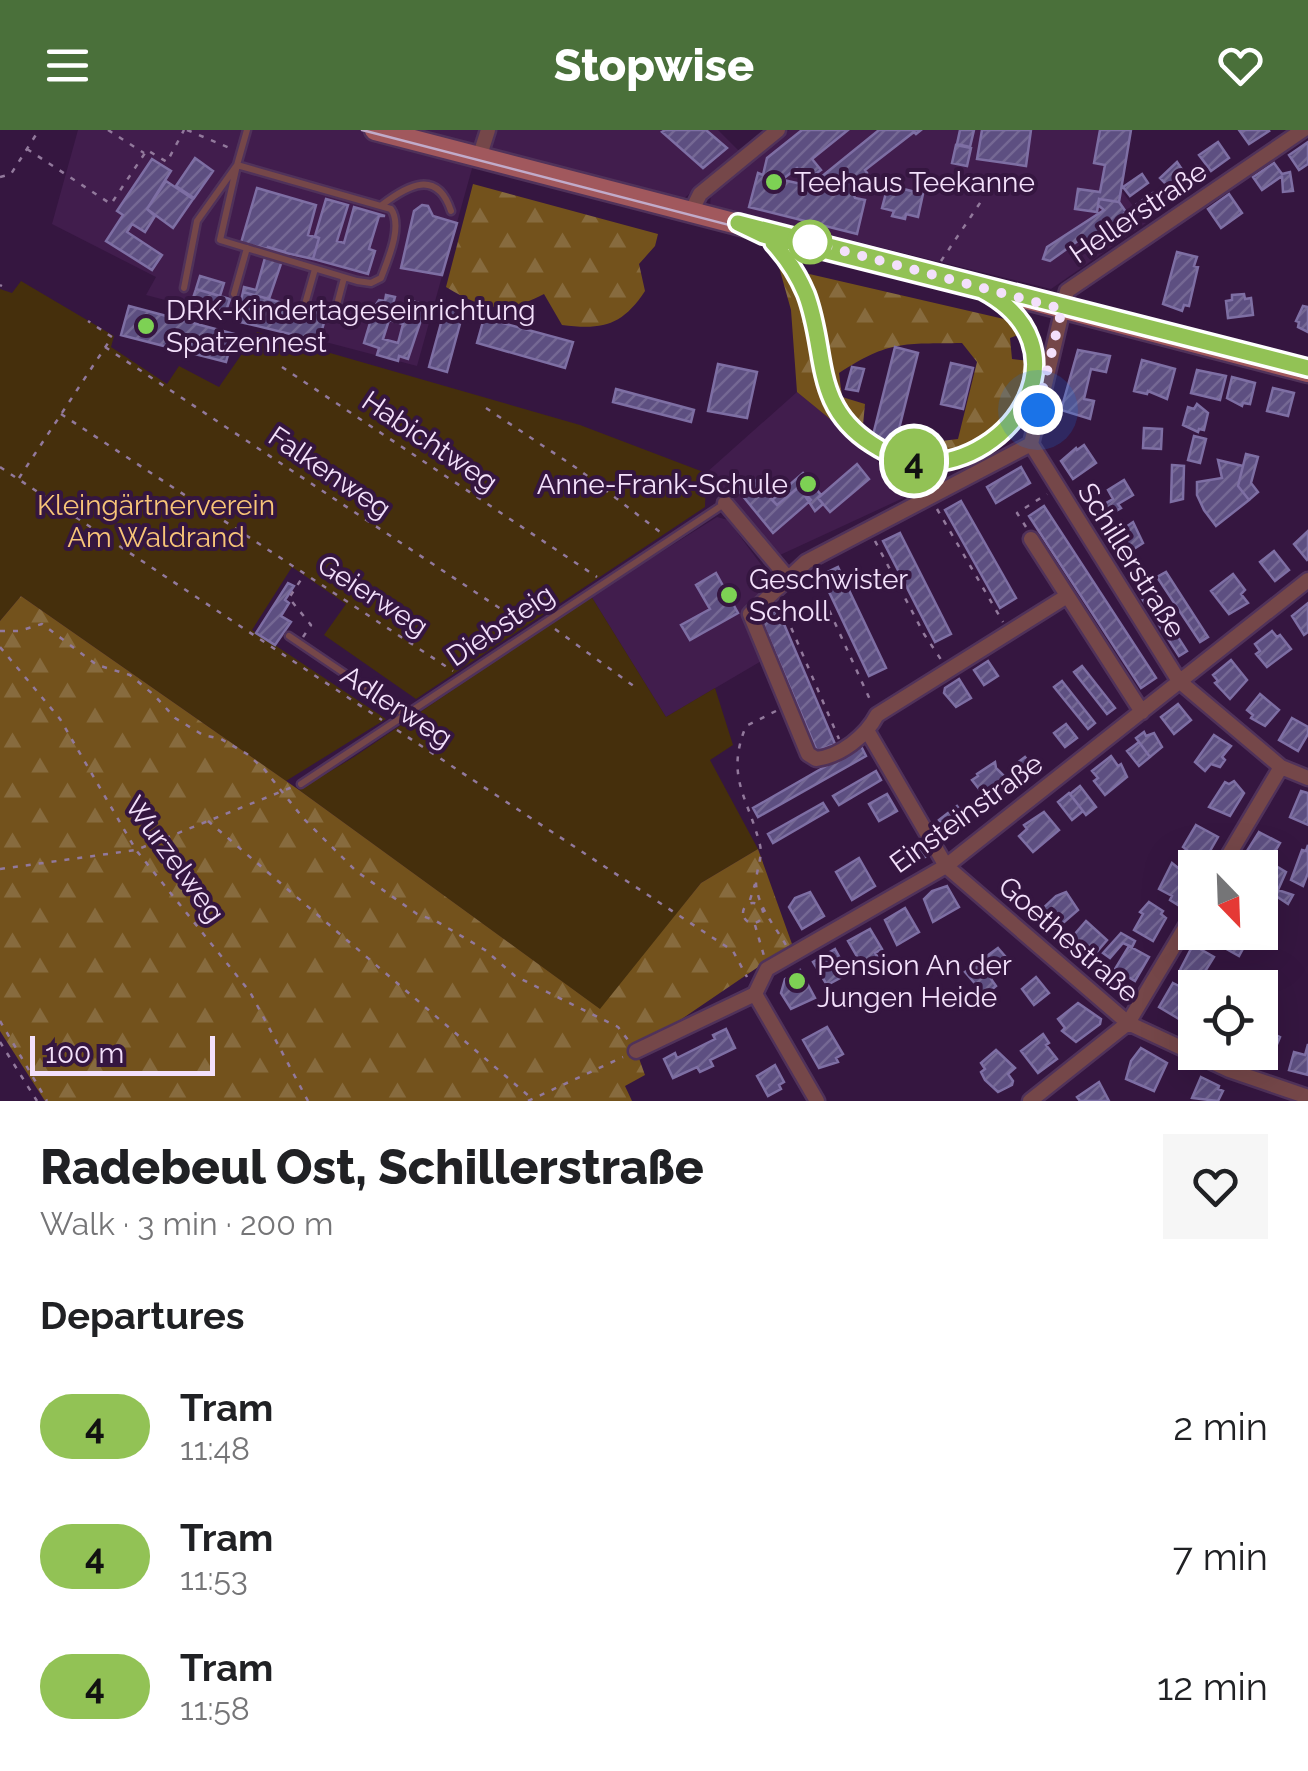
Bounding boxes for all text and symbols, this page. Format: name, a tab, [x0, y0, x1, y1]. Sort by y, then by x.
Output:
icon: menu	[40, 38, 95, 93]
icon: heart	[1213, 38, 1268, 93]
text: Stopwise	[554, 39, 754, 92]
street label: Hellerstraße	[1063, 155, 1213, 270]
place label: Teehaus Teekanne	[794, 166, 1035, 199]
marker: Teehaus Teekanne	[763, 171, 785, 193]
unlabelled marker	[789, 221, 831, 263]
place label: DRK-Kindertageseinrichtung Spatzennest	[166, 294, 536, 359]
marker: DRK-Kindertageseinrichtung Spatzennest	[135, 315, 157, 337]
street label: Habichtweg	[356, 384, 504, 499]
your location	[1013, 385, 1063, 435]
street label: Falkenweg	[262, 420, 397, 525]
line badge: 4	[882, 428, 946, 494]
text: 4	[904, 441, 924, 482]
place label: Anne-Frank-Schule	[537, 468, 788, 501]
marker: Anne-Frank-Schule	[797, 473, 819, 495]
street label: Schillerstraße	[1071, 477, 1192, 644]
park label: Kleingärtnerverein Am Waldrand	[37, 489, 275, 554]
street label: Geierweg	[311, 548, 434, 643]
place label: Geschwister Scholl	[749, 563, 908, 628]
street label: Diebsteig	[440, 578, 560, 673]
marker: Geschwister Scholl	[718, 584, 740, 606]
street label: Adlerweg	[335, 658, 458, 755]
street label: Einsteinstraße	[883, 747, 1049, 880]
street label: Wurzelweg	[118, 790, 231, 929]
north arrow	[1178, 850, 1278, 950]
map controls	[1178, 850, 1278, 1070]
street label: Goethestraße	[992, 870, 1146, 1009]
place label: Pension An der Jungen Heide	[817, 949, 1012, 1014]
marker: Pension An der Jungen Heide	[786, 970, 808, 992]
button: locate	[1178, 970, 1278, 1070]
scale bar	[30, 1031, 215, 1076]
text: 100 m	[45, 1037, 124, 1070]
button: heart	[1163, 1134, 1268, 1239]
text: Radebeul Ost, Schillerstraße	[40, 1139, 704, 1195]
text: Walk · 3 min · 200 m	[40, 1205, 333, 1242]
text: Departures	[40, 1293, 245, 1338]
text: Tram	[180, 1385, 273, 1430]
text: 2 min	[1173, 1404, 1268, 1449]
text: 4	[85, 1406, 105, 1447]
text: 11:48	[180, 1430, 250, 1467]
text: Tram	[180, 1515, 273, 1560]
text: 7 min	[1173, 1534, 1268, 1579]
text: 4	[85, 1536, 105, 1577]
text: 11:53	[180, 1560, 248, 1597]
text: Tram	[180, 1645, 273, 1690]
text: 12 min	[1157, 1664, 1268, 1709]
text: 4	[85, 1666, 105, 1707]
text: 11:58	[180, 1690, 250, 1727]

